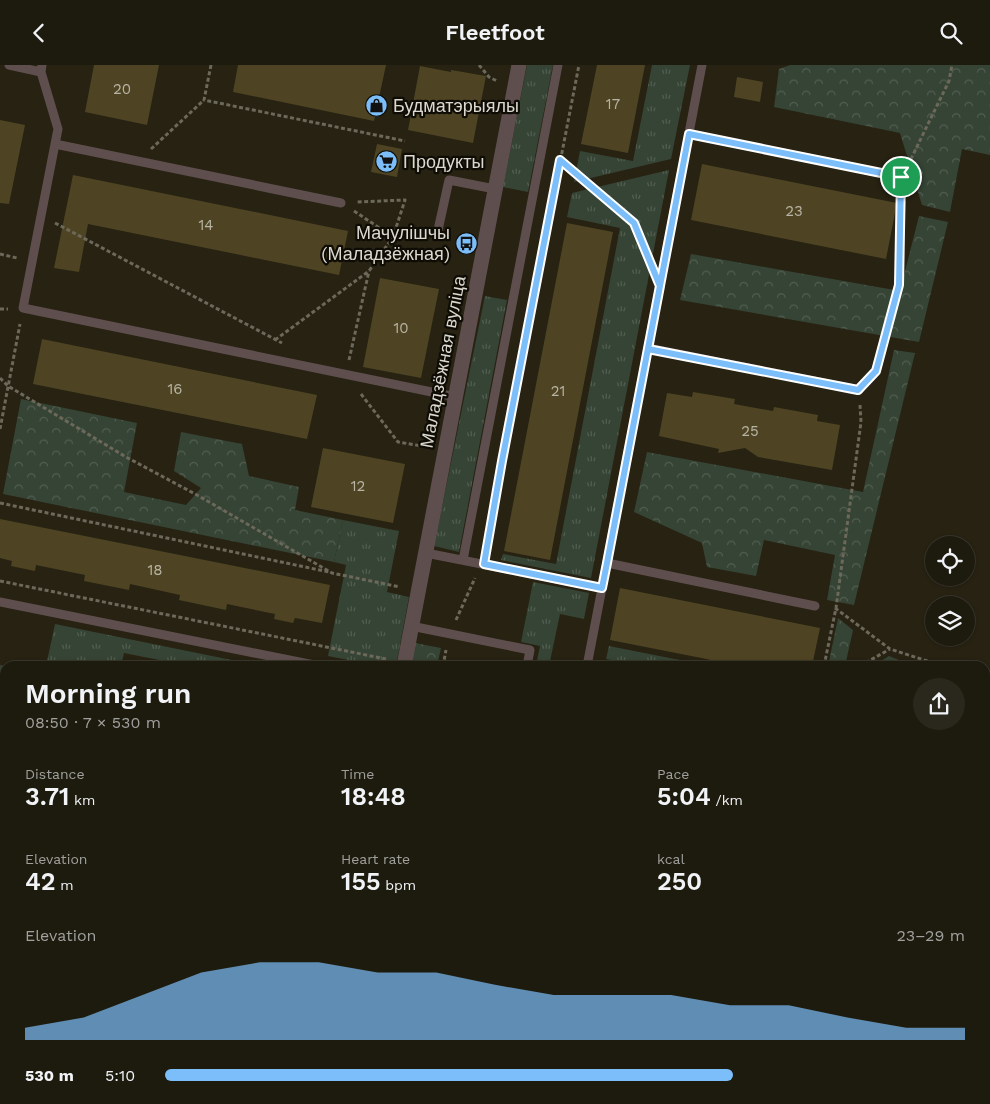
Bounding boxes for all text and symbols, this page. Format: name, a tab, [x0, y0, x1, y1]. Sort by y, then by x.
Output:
icon: back	[25, 19, 53, 47]
icon: search	[937, 19, 965, 47]
text: Fleetfoot	[445, 20, 545, 45]
house number: 20	[113, 80, 131, 98]
shop icon: Будматэрыялы	[365, 94, 389, 118]
place label: Будматэрыялы	[393, 95, 519, 116]
house number: 17	[606, 95, 620, 113]
supermarket icon: Продукты	[375, 150, 399, 174]
place label: Продукты	[403, 151, 484, 172]
pin	[880, 156, 922, 198]
icon: arrive	[887, 163, 915, 191]
house number: 23	[785, 202, 803, 220]
house number: 14	[198, 216, 214, 234]
place label: Мачулішчы (Маладзёжная)	[321, 222, 450, 264]
bus stop icon: Мачулішчы (Маладзёжная)	[454, 231, 478, 255]
street label: Маладзёжная вуліца	[416, 273, 470, 450]
house number: 10	[393, 319, 409, 337]
house number: 16	[168, 380, 182, 398]
house number: 21	[551, 382, 565, 400]
house number: 25	[741, 422, 759, 440]
house number: 12	[351, 477, 365, 495]
map controls	[925, 536, 975, 646]
button: locate	[925, 536, 975, 586]
house number: 18	[147, 561, 163, 579]
button: layers	[925, 596, 975, 646]
text: Morning run	[25, 677, 191, 710]
button: share	[913, 678, 965, 730]
text: 08:50 · 7 × 530 m	[25, 713, 161, 732]
text: Distance	[25, 766, 85, 782]
text: Time	[341, 766, 374, 782]
text: Pace	[657, 766, 689, 782]
text: 3.71	[25, 782, 69, 811]
text: 18:48	[341, 782, 406, 811]
text: 5:04	[657, 782, 711, 811]
text: km	[69, 792, 95, 808]
text: /km	[711, 792, 743, 808]
text: Elevation	[25, 851, 88, 867]
text: Heart rate	[341, 851, 410, 867]
text: kcal	[657, 851, 685, 867]
text: 42	[25, 867, 55, 896]
text: 155	[341, 867, 381, 896]
text: 250	[657, 867, 702, 896]
text: m	[55, 877, 74, 893]
text: bpm	[381, 877, 416, 893]
text: Elevation	[25, 926, 96, 945]
text: 23–29 m	[896, 926, 965, 945]
text: 530 m	[25, 1066, 74, 1085]
text: 5:10	[105, 1066, 135, 1085]

